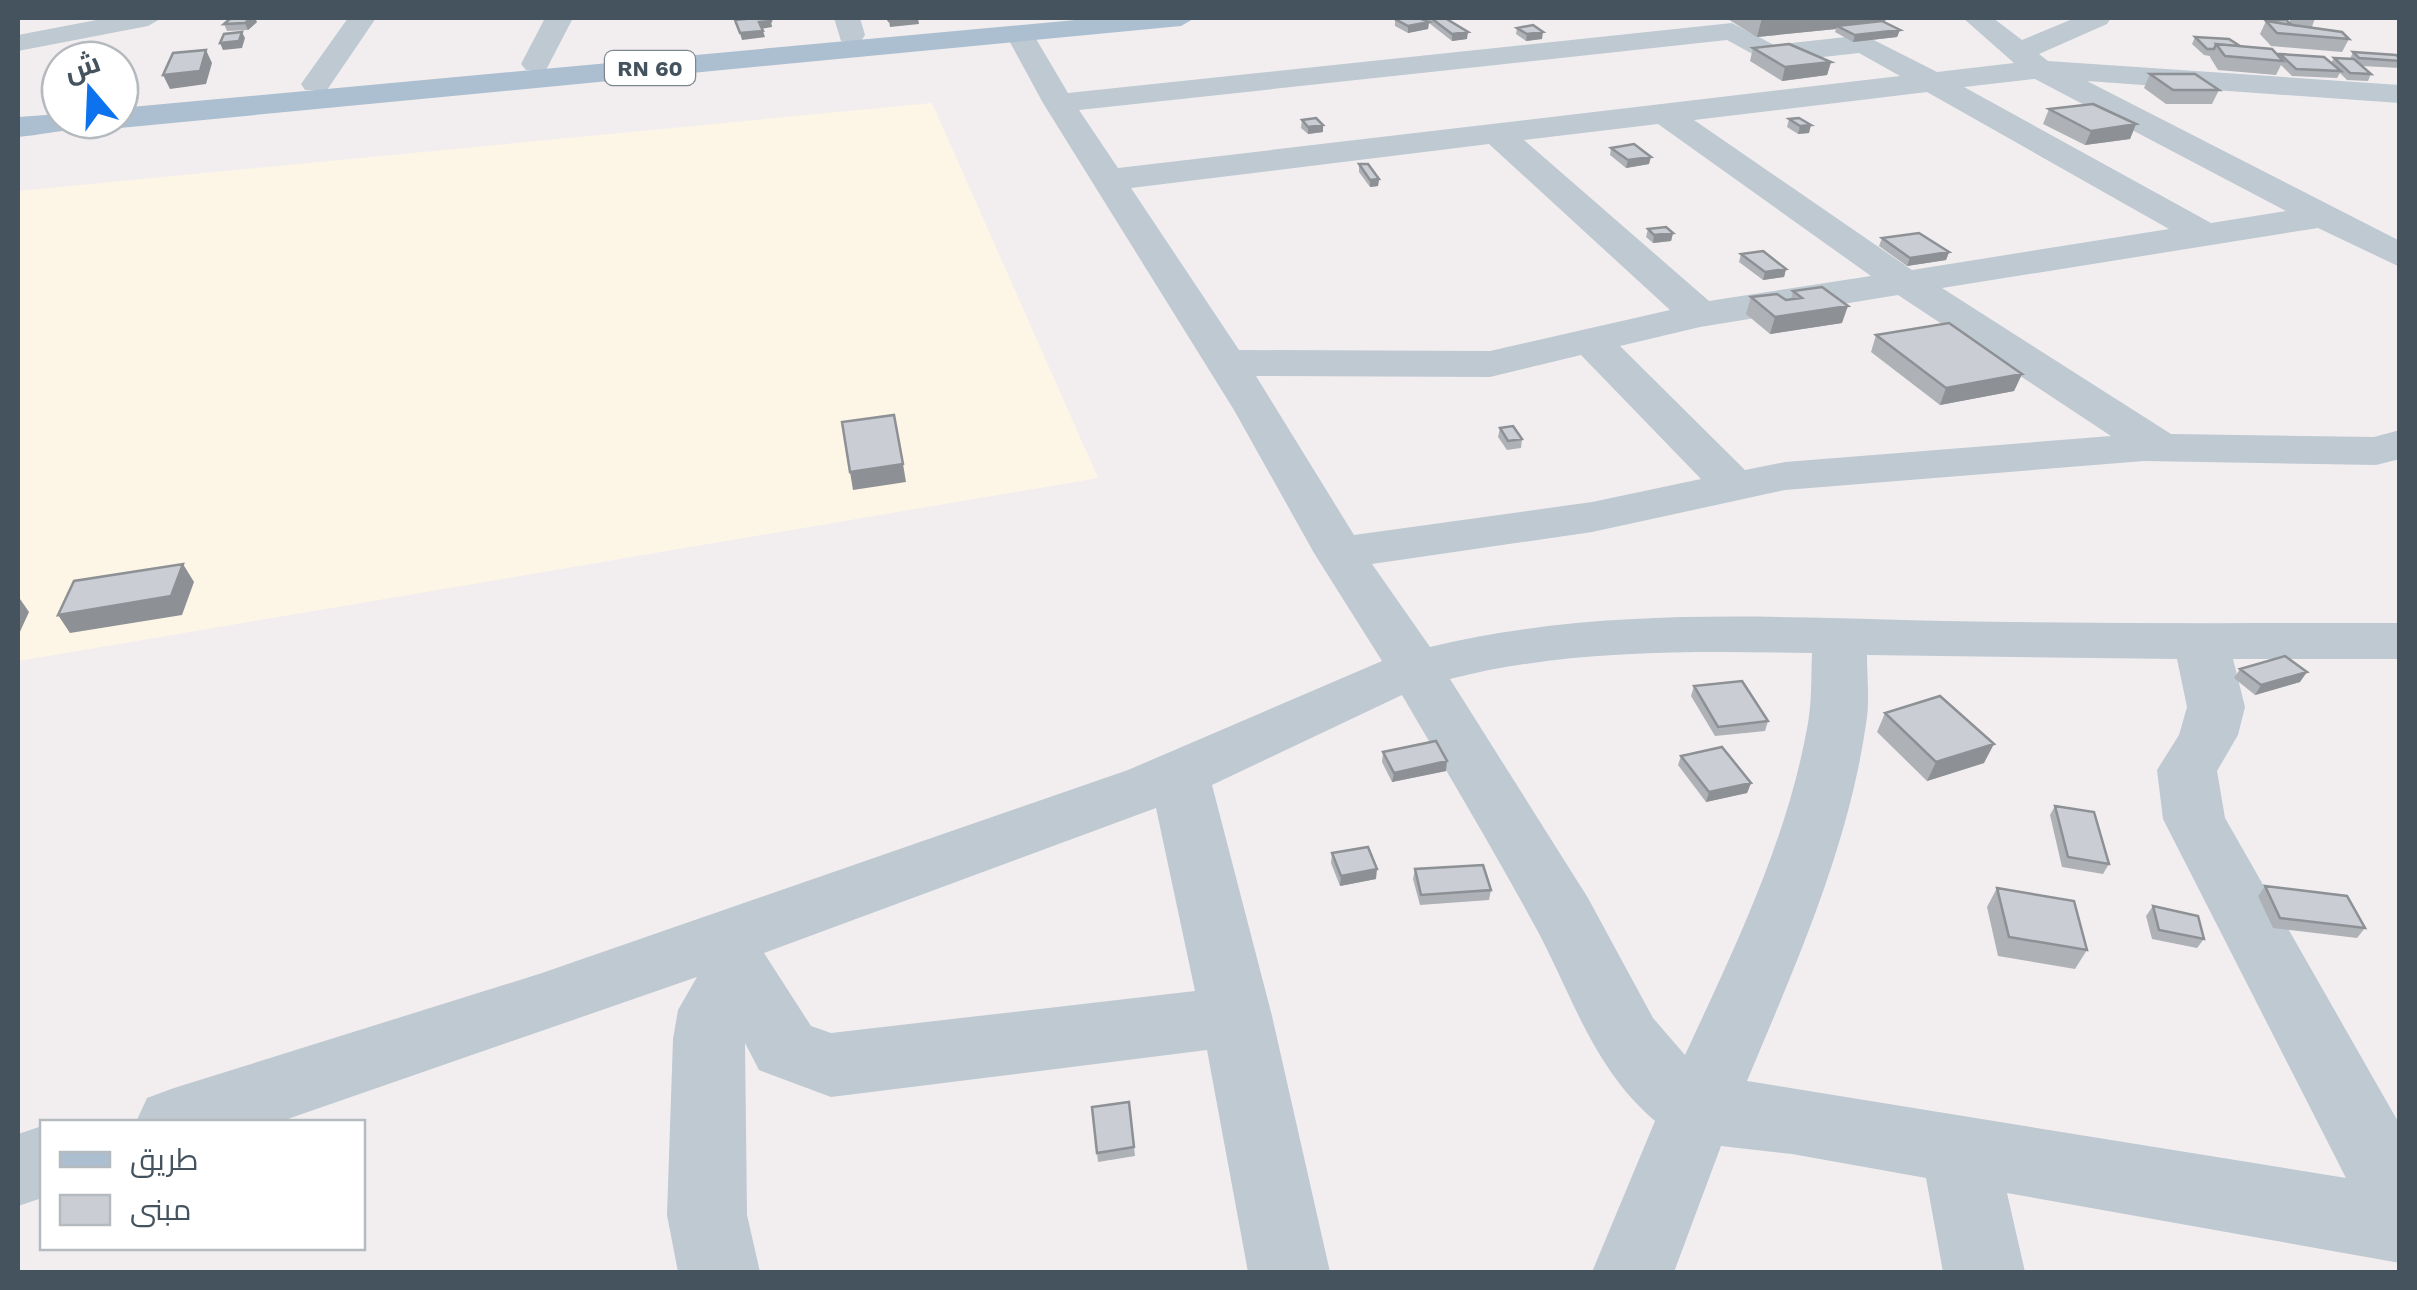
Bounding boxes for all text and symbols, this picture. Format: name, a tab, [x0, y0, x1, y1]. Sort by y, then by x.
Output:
north arrow	[40, 40, 140, 140]
text: ش	[60, 45, 104, 88]
road number: RN 60	[605, 51, 695, 85]
legend	[40, 1120, 365, 1250]
text: طريق	[130, 1142, 199, 1178]
text: مبنى	[130, 1192, 191, 1228]

